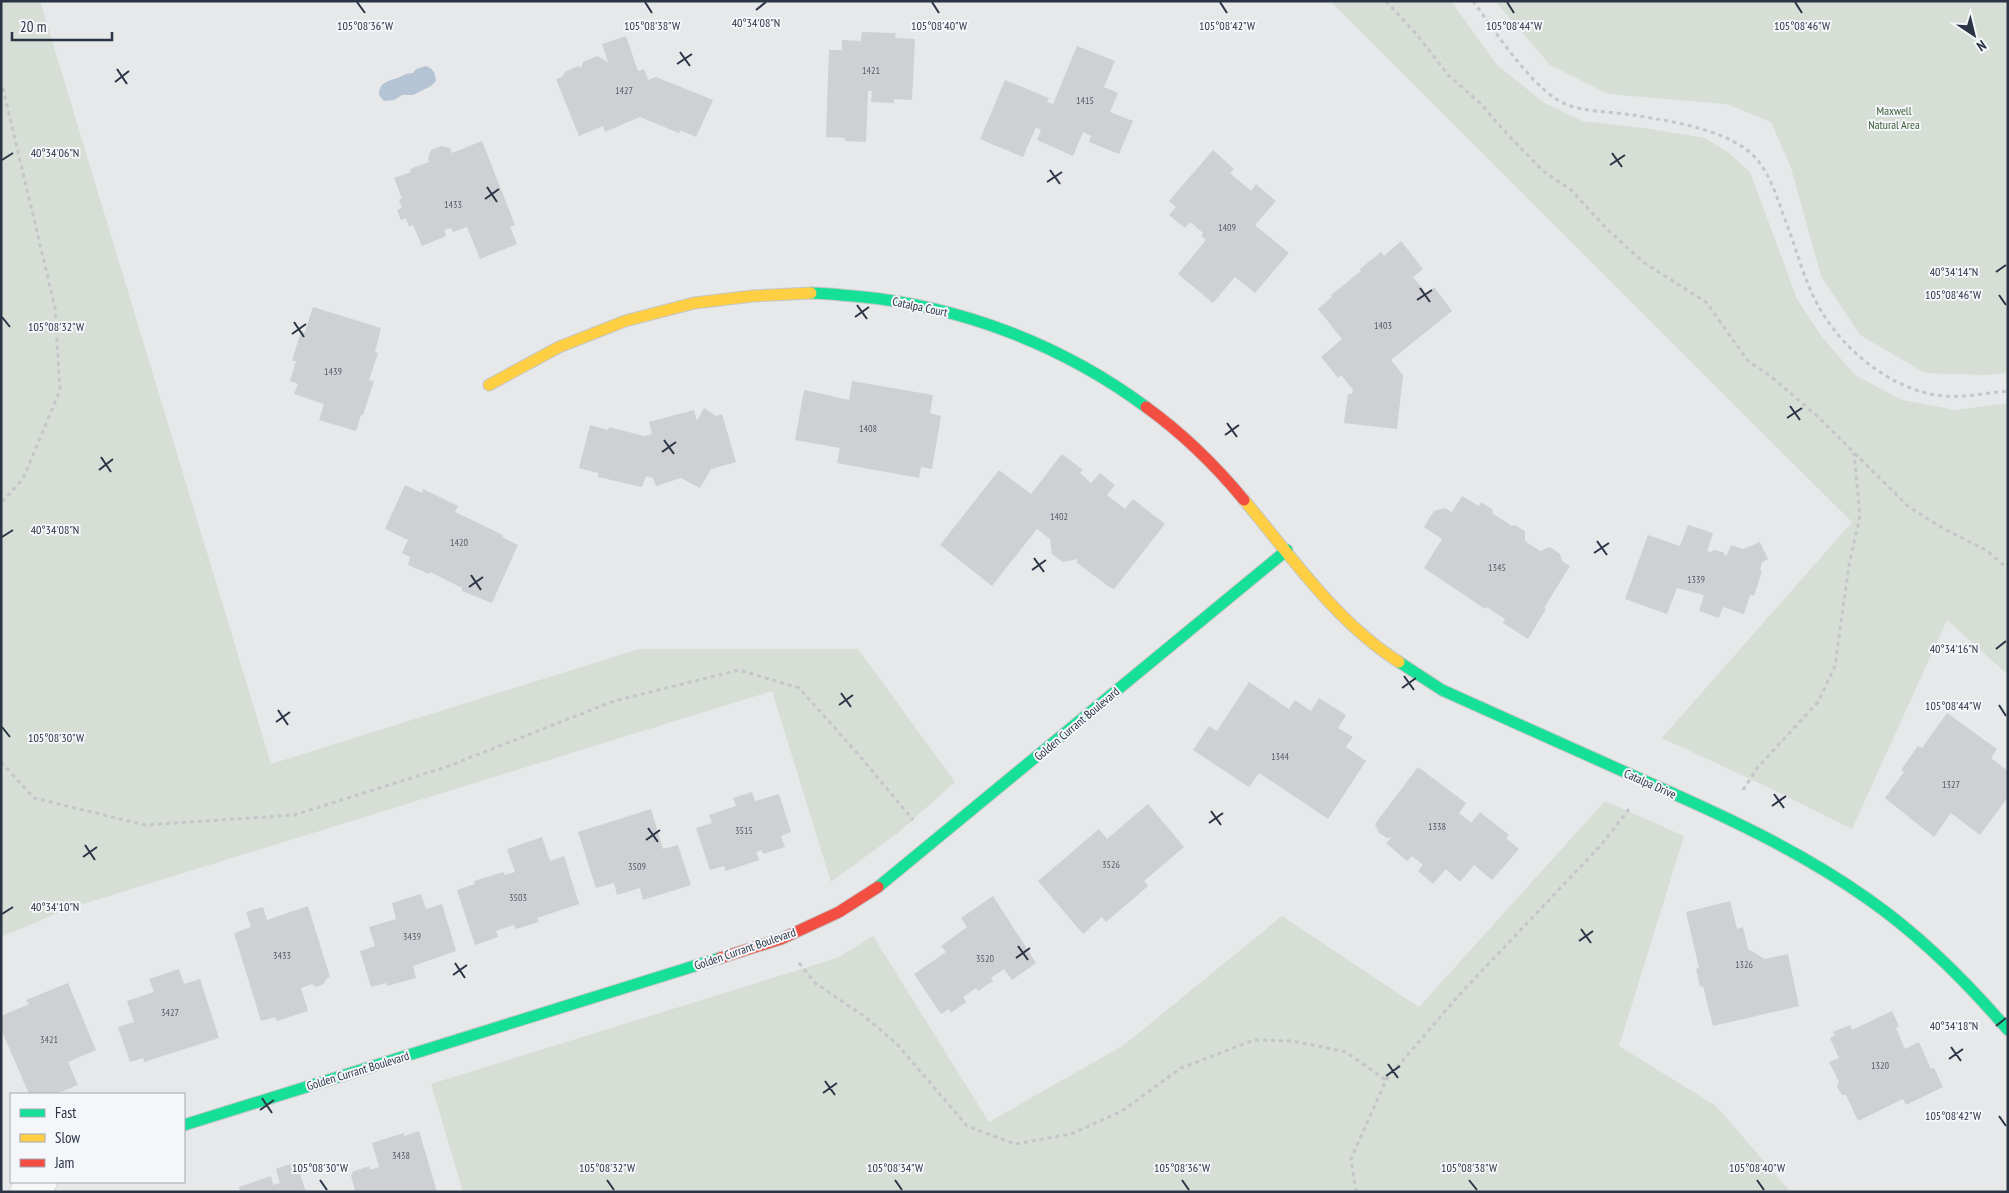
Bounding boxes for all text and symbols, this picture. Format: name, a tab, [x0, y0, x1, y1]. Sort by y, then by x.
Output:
scale bar	[12, 10, 112, 42]
north arrow	[1949, 10, 1999, 60]
text: 40°34'08"N	[732, 15, 780, 30]
text: 20 m	[20, 17, 46, 36]
text: 105°08'36"W	[337, 18, 393, 33]
text: 105°08'38"W	[624, 18, 680, 33]
text: 105°08'40"W	[911, 18, 967, 33]
text: 105°08'42"W	[1199, 18, 1255, 33]
text: 105°08'44"W	[1486, 18, 1542, 33]
text: 105°08'46"W	[1774, 18, 1830, 33]
text: N	[1973, 36, 1990, 55]
house number: 1421	[862, 64, 880, 77]
house number: 1427	[615, 84, 633, 97]
house number: 1415	[1076, 94, 1094, 107]
park label: Maxwell Natural Area	[1868, 103, 1920, 132]
text: 40°34'06"N	[31, 145, 79, 160]
house number: 1433	[444, 198, 462, 211]
house number: 1409	[1218, 221, 1236, 234]
text: 40°34'14"N	[1930, 264, 1978, 279]
text: 105°08'46"W	[1925, 287, 1981, 302]
street label: Catalpa Court	[891, 293, 950, 320]
text: 105°08'32"W	[28, 319, 84, 334]
house number: 1403	[1374, 319, 1392, 332]
house number: 1439	[324, 365, 342, 378]
house number: 1408	[859, 422, 877, 435]
house number: 1402	[1050, 510, 1068, 523]
text: 40°34'08"N	[31, 522, 79, 537]
house number: 1420	[450, 536, 469, 549]
house number: 1345	[1488, 561, 1506, 574]
house number: 1339	[1687, 573, 1705, 586]
text: 40°34'16"N	[1930, 641, 1978, 656]
street label: Golden Currant Boulevard	[1031, 684, 1122, 764]
text: 105°08'44"W	[1925, 698, 1981, 713]
text: 105°08'30"W	[28, 730, 84, 745]
house number: 1344	[1271, 750, 1290, 763]
street label: Catalpa Drive	[1622, 765, 1679, 802]
house number: 1327	[1942, 778, 1960, 791]
house number: 1338	[1428, 820, 1446, 833]
house number: 3515	[735, 824, 753, 837]
house number: 3526	[1102, 858, 1121, 871]
house number: 3509	[628, 860, 646, 873]
house number: 3503	[509, 891, 527, 904]
text: 40°34'10"N	[31, 899, 79, 914]
street label: Golden Currant Boulevard	[692, 924, 798, 973]
house number: 3439	[403, 930, 421, 943]
house number: 3433	[273, 949, 291, 962]
house number: 3520	[976, 952, 995, 965]
house number: 1326	[1735, 958, 1754, 971]
house number: 3427	[161, 1006, 179, 1019]
text: 40°34'18"N	[1930, 1018, 1978, 1033]
house number: 3421	[40, 1033, 58, 1046]
street label: Golden Currant Boulevard	[305, 1048, 411, 1093]
house number: 1320	[1871, 1059, 1890, 1072]
legend	[10, 1093, 185, 1183]
text: Fast	[55, 1103, 76, 1122]
text: 105°08'42"W	[1925, 1108, 1981, 1123]
text: Slow	[55, 1128, 80, 1147]
house number: 3438	[392, 1149, 410, 1162]
text: Jam	[54, 1153, 74, 1172]
text: 105°08'30"W	[292, 1160, 348, 1175]
text: 105°08'32"W	[579, 1160, 635, 1175]
text: 105°08'34"W	[867, 1160, 923, 1175]
text: 105°08'36"W	[1154, 1160, 1210, 1175]
text: 105°08'38"W	[1441, 1160, 1497, 1175]
text: 105°08'40"W	[1729, 1160, 1785, 1175]

